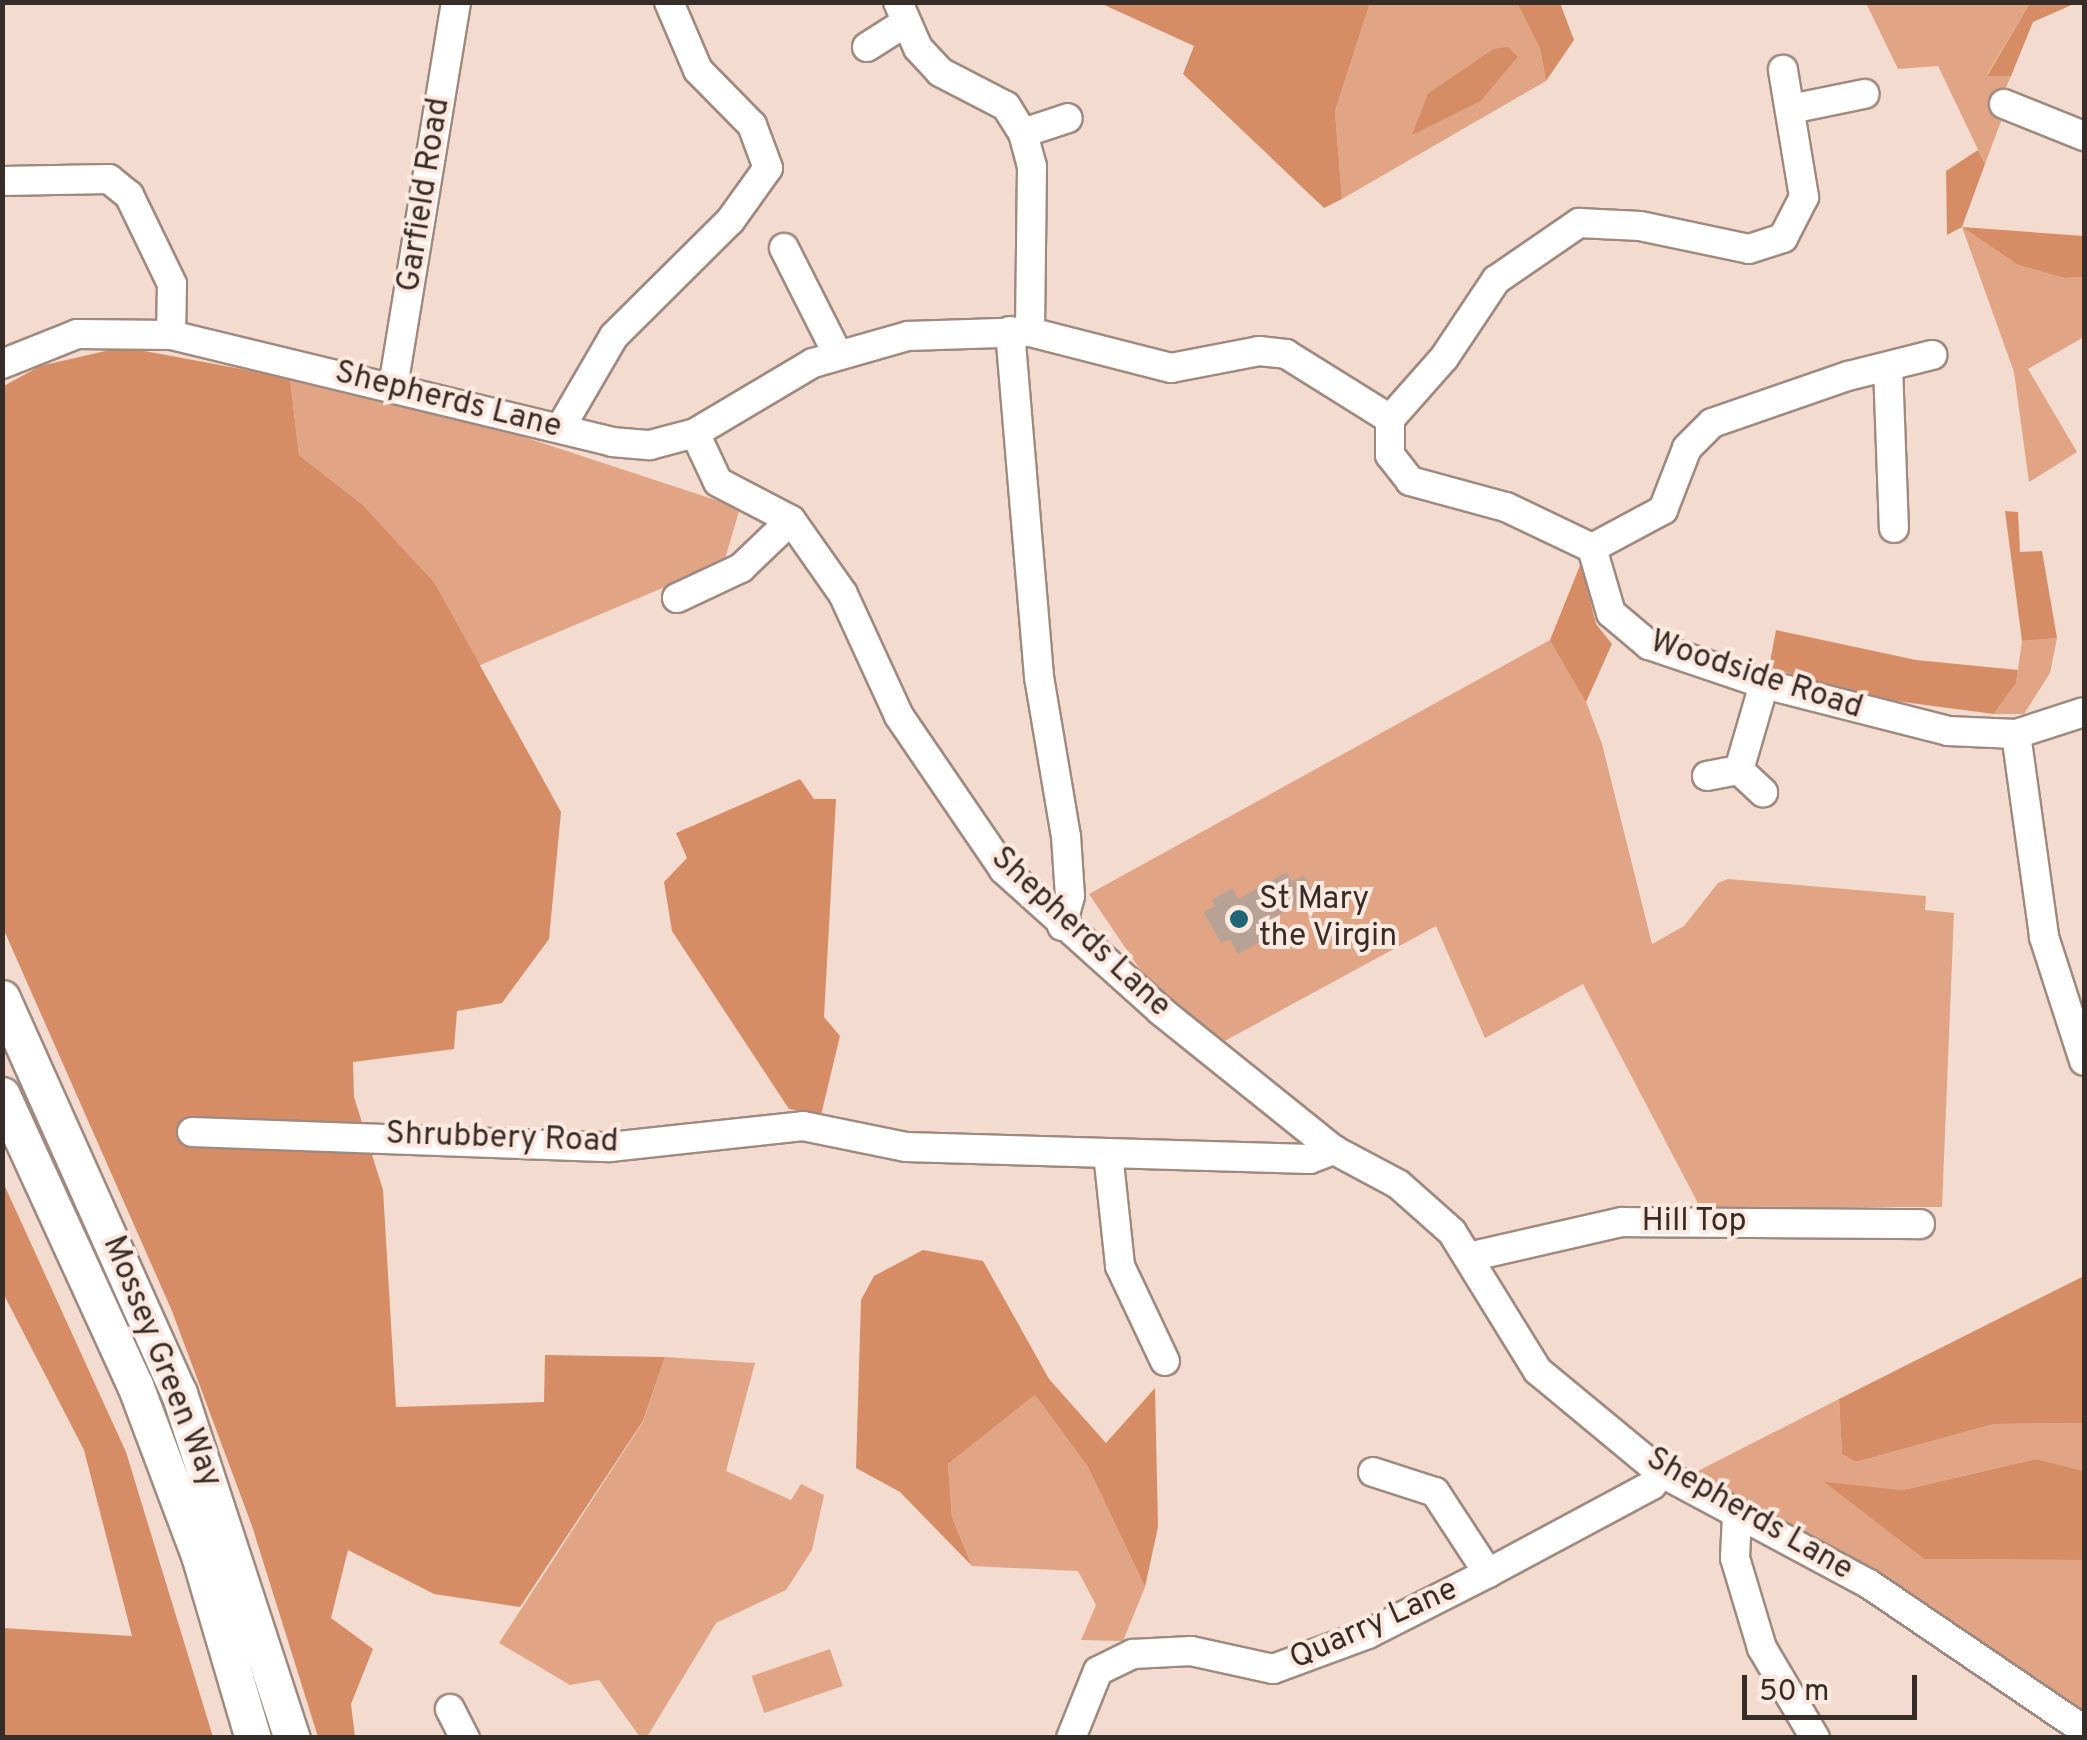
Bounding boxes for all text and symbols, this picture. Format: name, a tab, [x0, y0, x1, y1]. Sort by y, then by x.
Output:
street label: Garfield Road	[391, 95, 459, 295]
street label: Shepherds Lane	[331, 354, 565, 448]
street label: Woodside Road	[1645, 624, 1867, 728]
street label: Shepherds Lane	[982, 840, 1178, 1026]
place label: St Mary the Virgin	[1259, 882, 1398, 957]
marker: St Mary the Virgin	[1228, 908, 1250, 930]
street label: Shrubbery Road	[385, 1116, 619, 1162]
street label: Hill Top	[1641, 1203, 1747, 1241]
street label: Mossey Green Way	[93, 1230, 229, 1494]
street label: Shepherds Lane	[1639, 1440, 1859, 1590]
street label: Quarry Lane	[1284, 1571, 1464, 1679]
scale bar	[1747, 1655, 1922, 1717]
text: 50 m	[1759, 1674, 1829, 1711]

